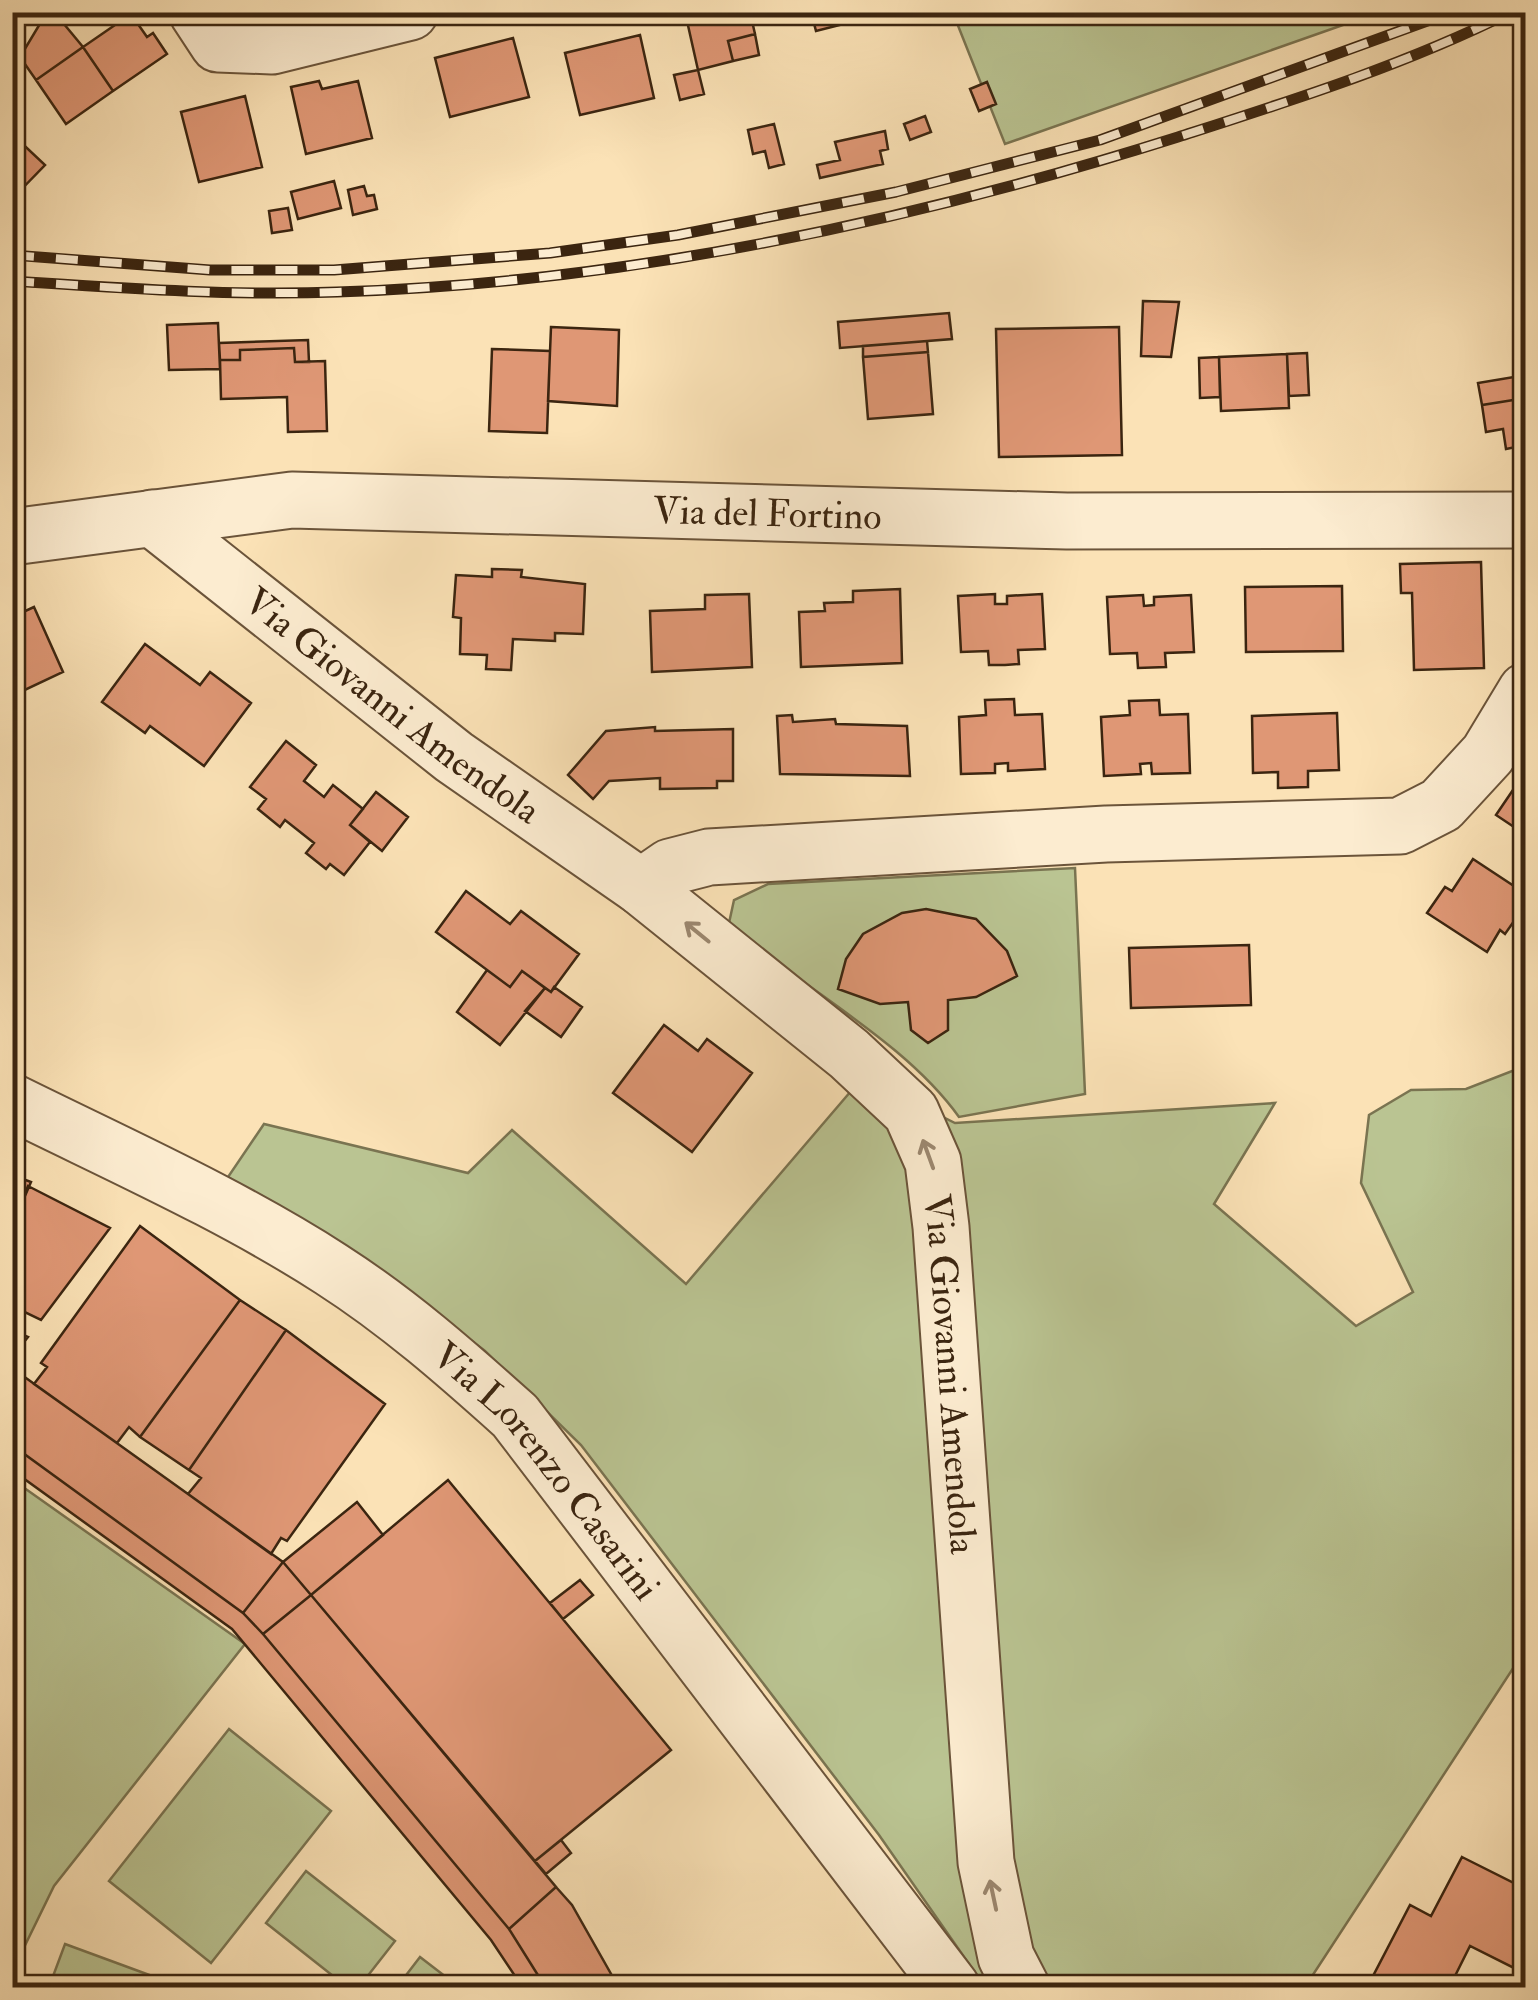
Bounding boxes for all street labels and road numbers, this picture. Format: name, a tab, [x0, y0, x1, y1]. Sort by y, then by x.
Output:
street label: Via del Fortino	[653, 487, 882, 541]
street label: Via Giovanni Amendola	[234, 577, 550, 835]
street label: Via Giovanni Amendola	[912, 1192, 987, 1556]
street label: Via Lorenzo Casarini	[422, 1332, 670, 1610]

